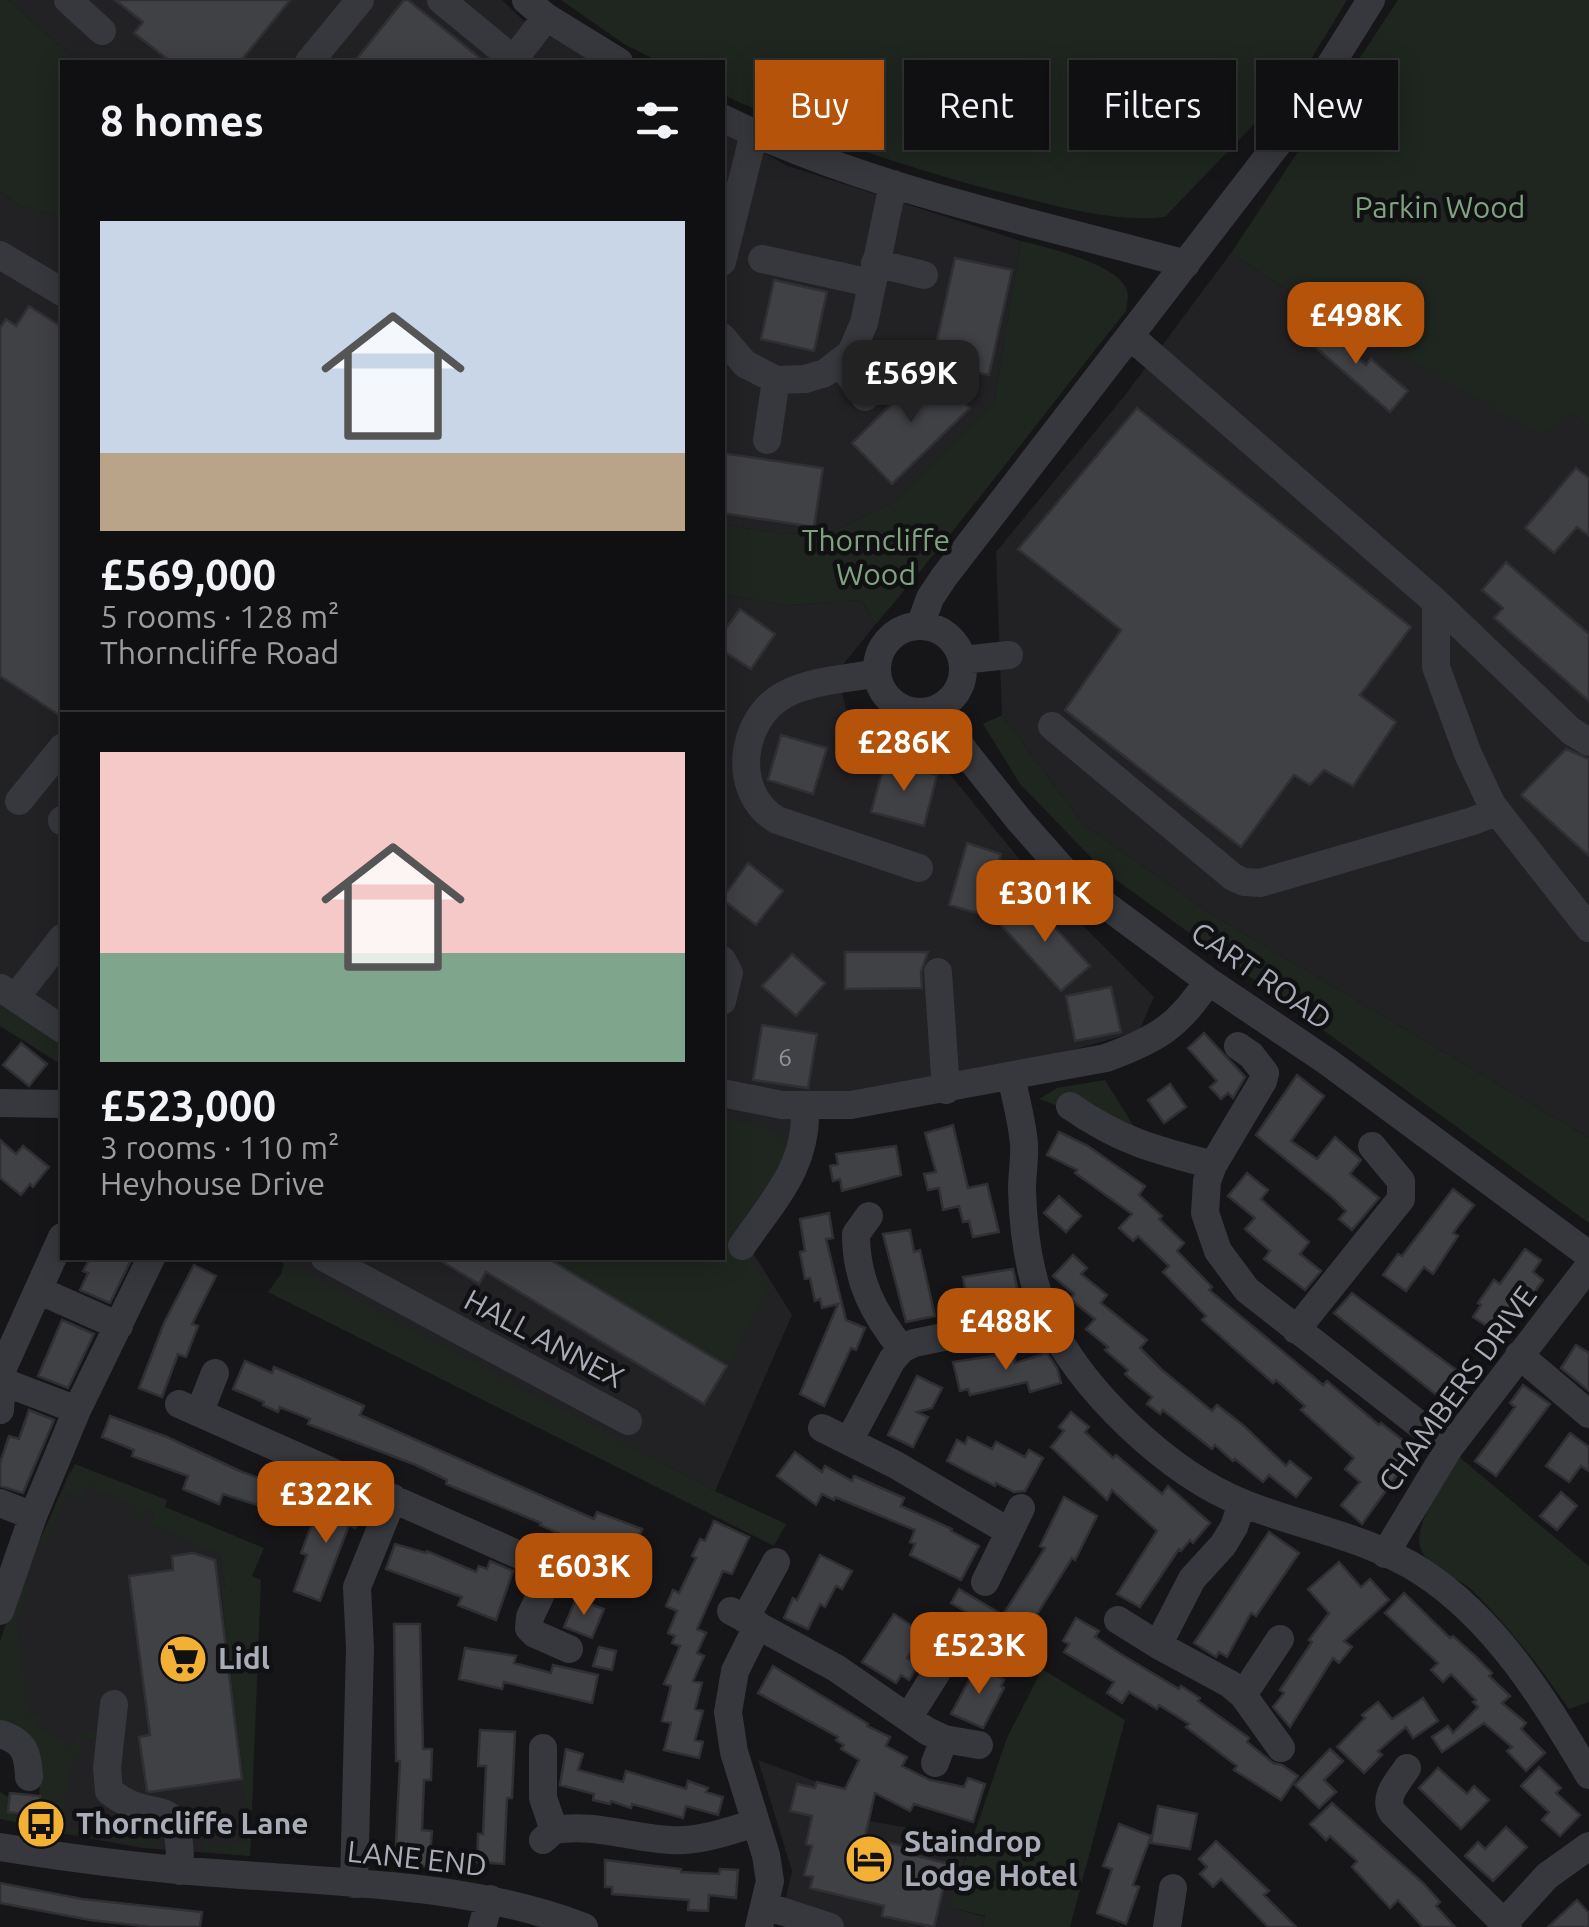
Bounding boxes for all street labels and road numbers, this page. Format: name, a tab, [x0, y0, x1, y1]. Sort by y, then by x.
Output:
street label: CART ROAD	[1185, 914, 1338, 1036]
street label: CHAMBERS DRIVE	[1371, 1279, 1543, 1498]
street label: HALL ANNEX	[459, 1282, 630, 1394]
street label: LANE END	[346, 1834, 489, 1882]

